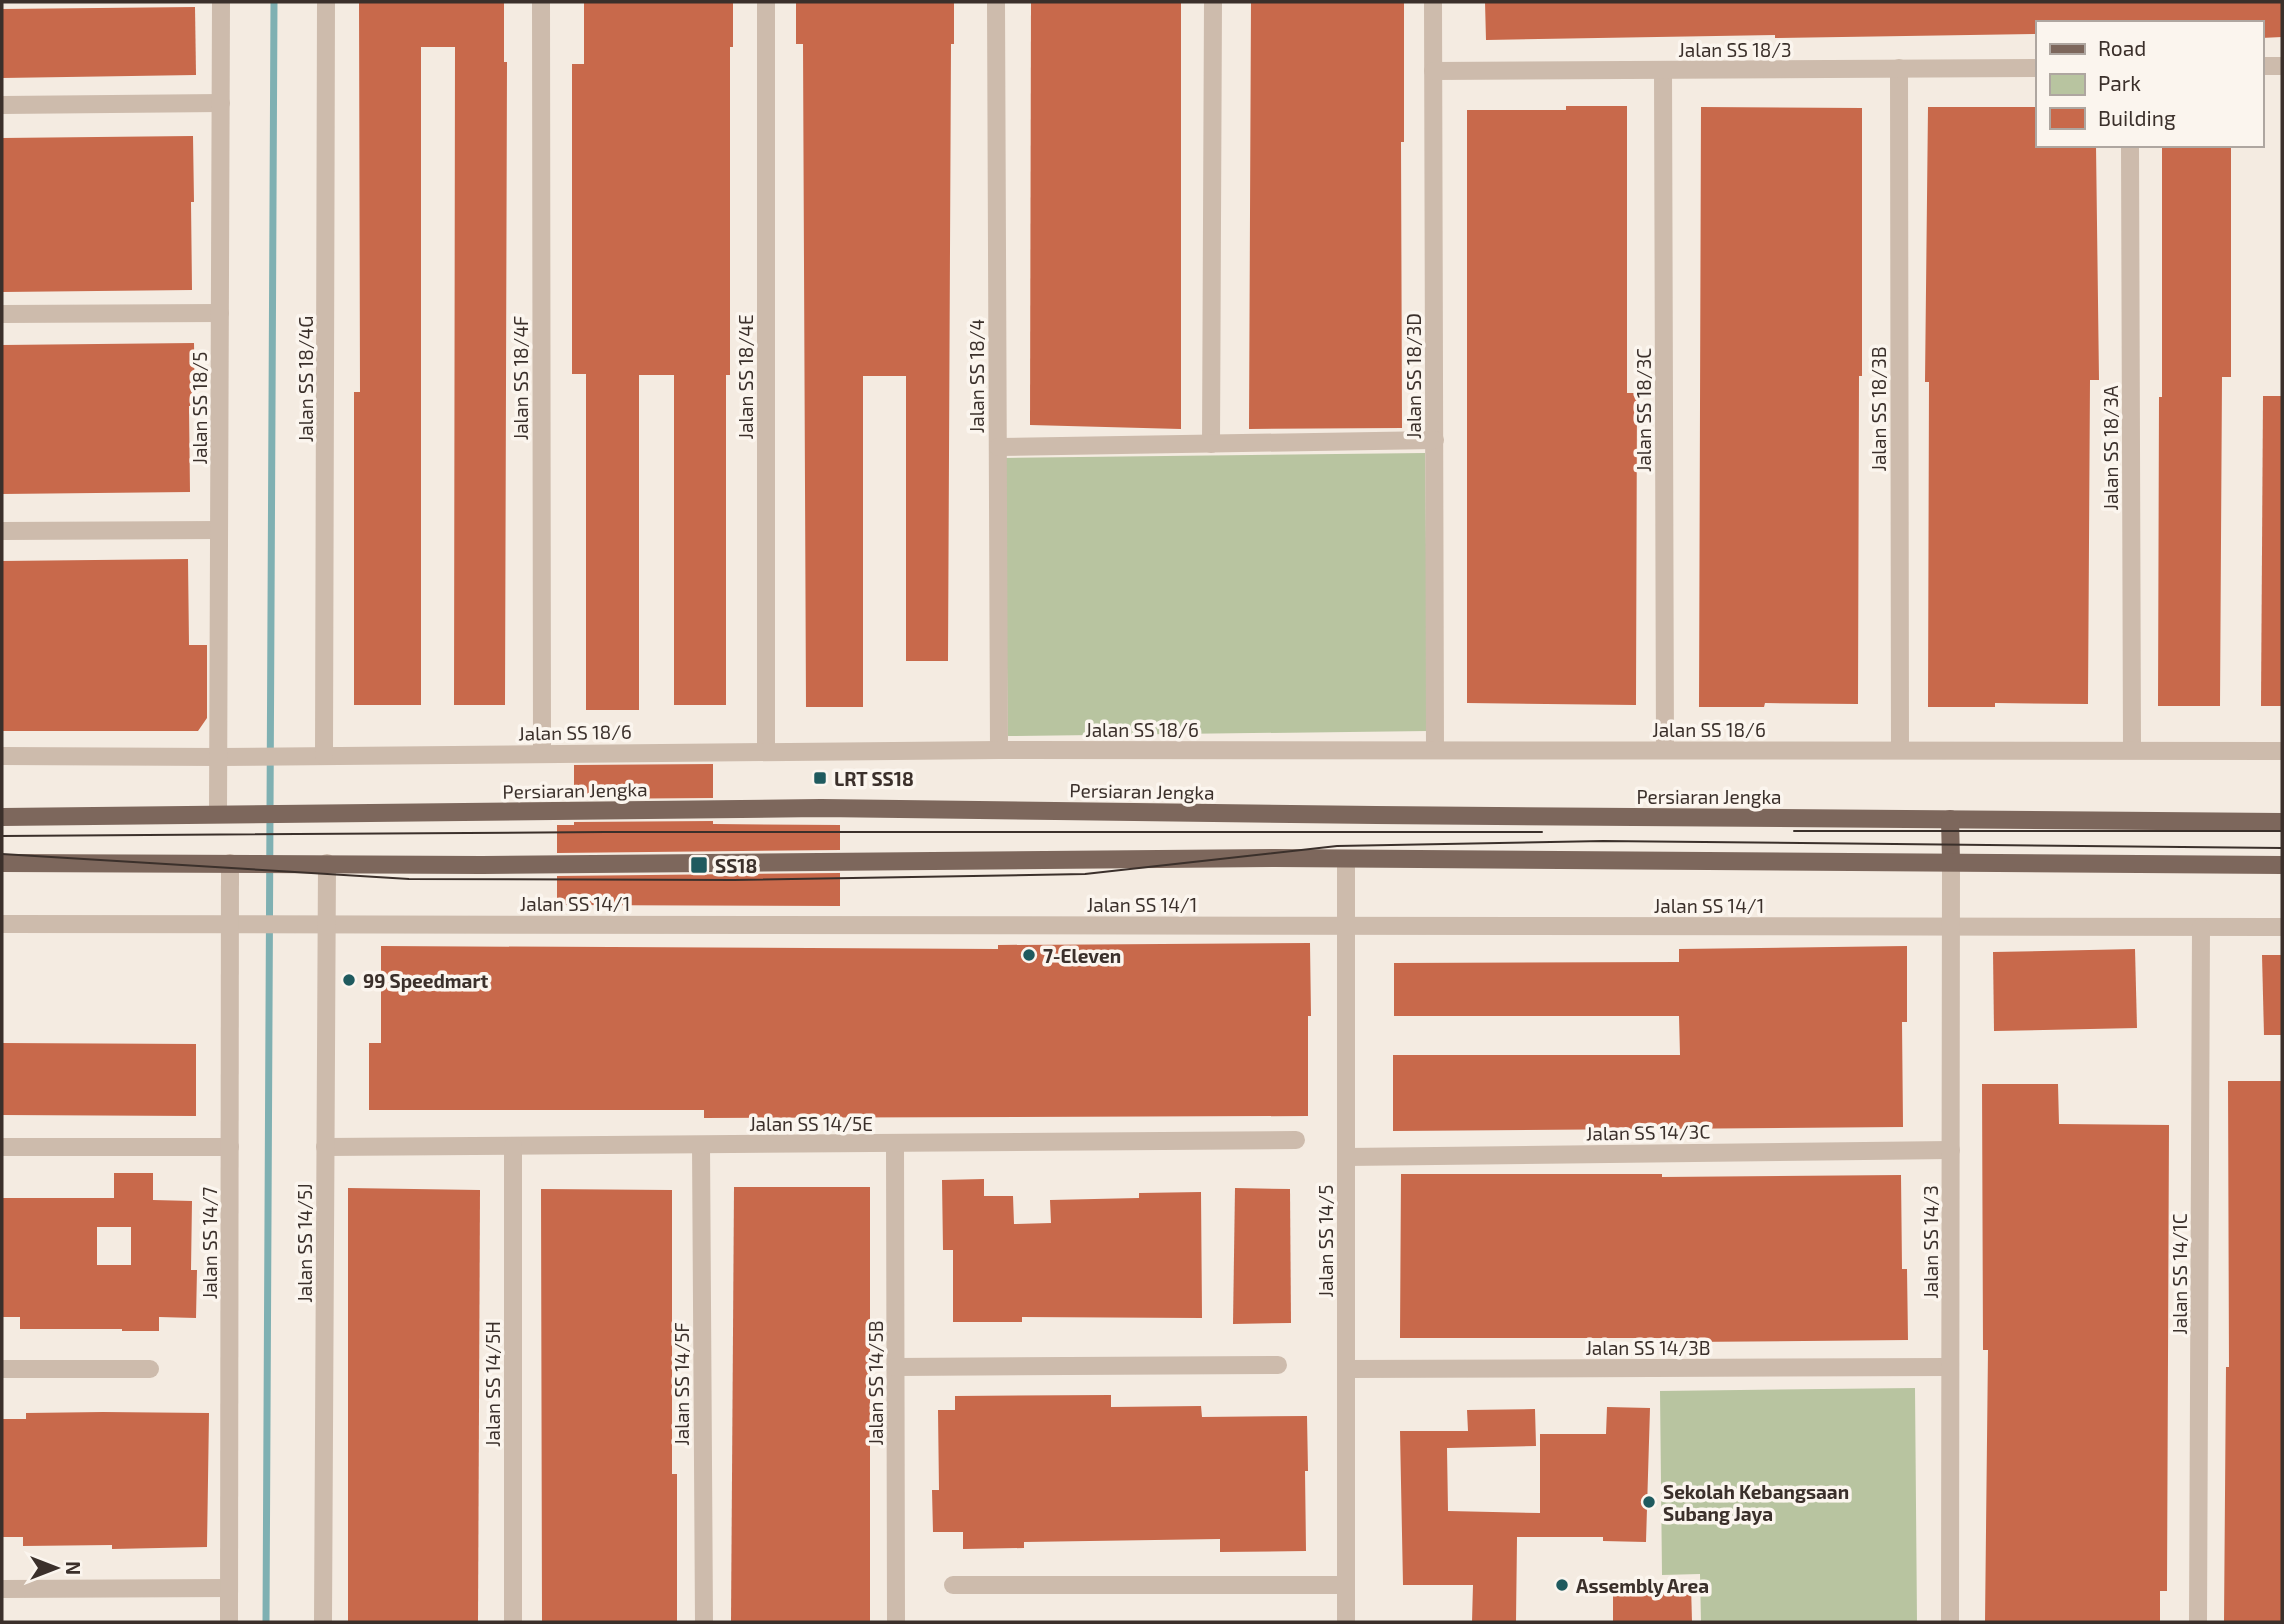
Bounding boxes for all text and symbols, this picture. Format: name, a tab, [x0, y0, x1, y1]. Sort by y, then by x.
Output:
legend	[2036, 21, 2263, 147]
text: Road	[2098, 35, 2146, 60]
street label: Jalan SS 18/3	[1678, 38, 1792, 61]
text: Park	[2098, 70, 2141, 95]
text: Building	[2098, 105, 2176, 130]
street label: Jalan SS 18/3D	[1402, 313, 1425, 439]
street label: Jalan SS 18/4E	[734, 314, 757, 440]
street label: Jalan SS 18/4G	[294, 316, 317, 442]
street label: Jalan SS 18/4F	[509, 316, 532, 440]
street label: Jalan SS 18/4	[965, 319, 988, 433]
street label: Jalan SS 18/3B	[1867, 346, 1890, 472]
street label: Jalan SS 18/3C	[1632, 348, 1655, 472]
street label: Jalan SS 18/5	[188, 352, 211, 464]
street label: Jalan SS 18/3A	[2099, 385, 2122, 511]
street label: Jalan SS 18/6	[1085, 718, 1199, 741]
street label: Jalan SS 18/6	[1652, 718, 1766, 741]
street label: Jalan SS 18/6	[518, 720, 632, 744]
place label: LRT SS18	[834, 767, 914, 790]
marker: LRT SS18	[812, 770, 828, 786]
street label: Persiaran Jengka	[502, 777, 648, 803]
street label: Persiaran Jengka	[1069, 778, 1215, 804]
street label: Persiaran Jengka	[1636, 785, 1782, 808]
place label: SS18	[715, 854, 757, 877]
marker: SS18	[689, 855, 709, 875]
street label: Jalan SS 14/1	[520, 892, 630, 915]
street label: Jalan SS 14/1	[1087, 893, 1197, 916]
street label: Jalan SS 14/1	[1654, 894, 1764, 917]
place label: 7-Eleven	[1043, 944, 1121, 967]
marker: 7-Eleven	[1021, 947, 1037, 963]
place label: 99 Speedmart	[363, 969, 489, 992]
marker: 99 Speedmart	[341, 972, 357, 988]
street label: Jalan SS 14/5E	[749, 1112, 873, 1135]
street label: Jalan SS 14/3C	[1586, 1119, 1710, 1145]
street label: Jalan SS 14/5J	[293, 1183, 316, 1303]
street label: Jalan SS 14/5	[1314, 1184, 1337, 1298]
street label: Jalan SS 14/3	[1919, 1185, 1942, 1299]
street label: Jalan SS 14/7	[198, 1186, 221, 1299]
street label: Jalan SS 14/1C	[2168, 1213, 2191, 1335]
street label: Jalan SS 14/5H	[481, 1321, 504, 1447]
street label: Jalan SS 14/5B	[864, 1321, 887, 1445]
street label: Jalan SS 14/5F	[670, 1322, 693, 1446]
street label: Jalan SS 14/3B	[1585, 1336, 1711, 1359]
place label: Sekolah Kebangsaan Subang Jaya	[1663, 1480, 1849, 1526]
marker: Sekolah Kebangsaan Subang Jaya	[1641, 1494, 1657, 1510]
north arrow	[21, 1533, 91, 1603]
text: N	[62, 1561, 85, 1575]
place label: Assembly Area	[1576, 1574, 1709, 1598]
marker: Assembly Area	[1554, 1577, 1570, 1593]

